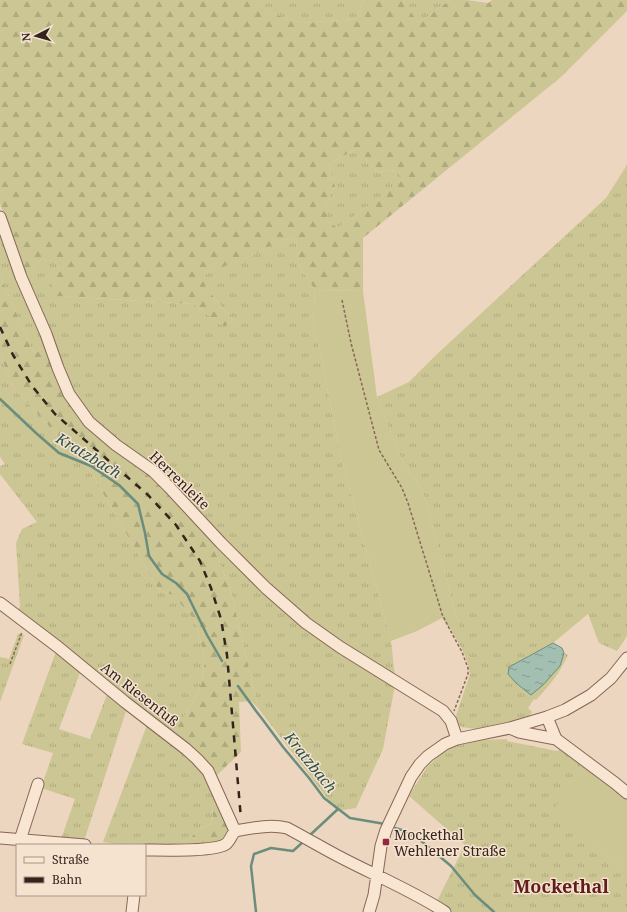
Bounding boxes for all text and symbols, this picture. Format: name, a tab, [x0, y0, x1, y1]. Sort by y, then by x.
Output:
north arrow	[16, 16, 56, 56]
text: N	[18, 32, 33, 42]
water label: Kratzbach	[52, 427, 125, 482]
street label: Herrenleite	[146, 446, 214, 514]
street label: Am Riesenfuß	[97, 658, 183, 730]
water label: Kratzbach	[280, 727, 342, 796]
place label: Mockethal Wehlener Straße	[394, 825, 506, 860]
marker: Mockethal Wehlener Straße	[381, 837, 391, 847]
legend	[16, 844, 146, 896]
text: Straße	[52, 851, 89, 868]
text: Bahn	[52, 871, 82, 888]
district label: Mockethal	[513, 874, 609, 898]

